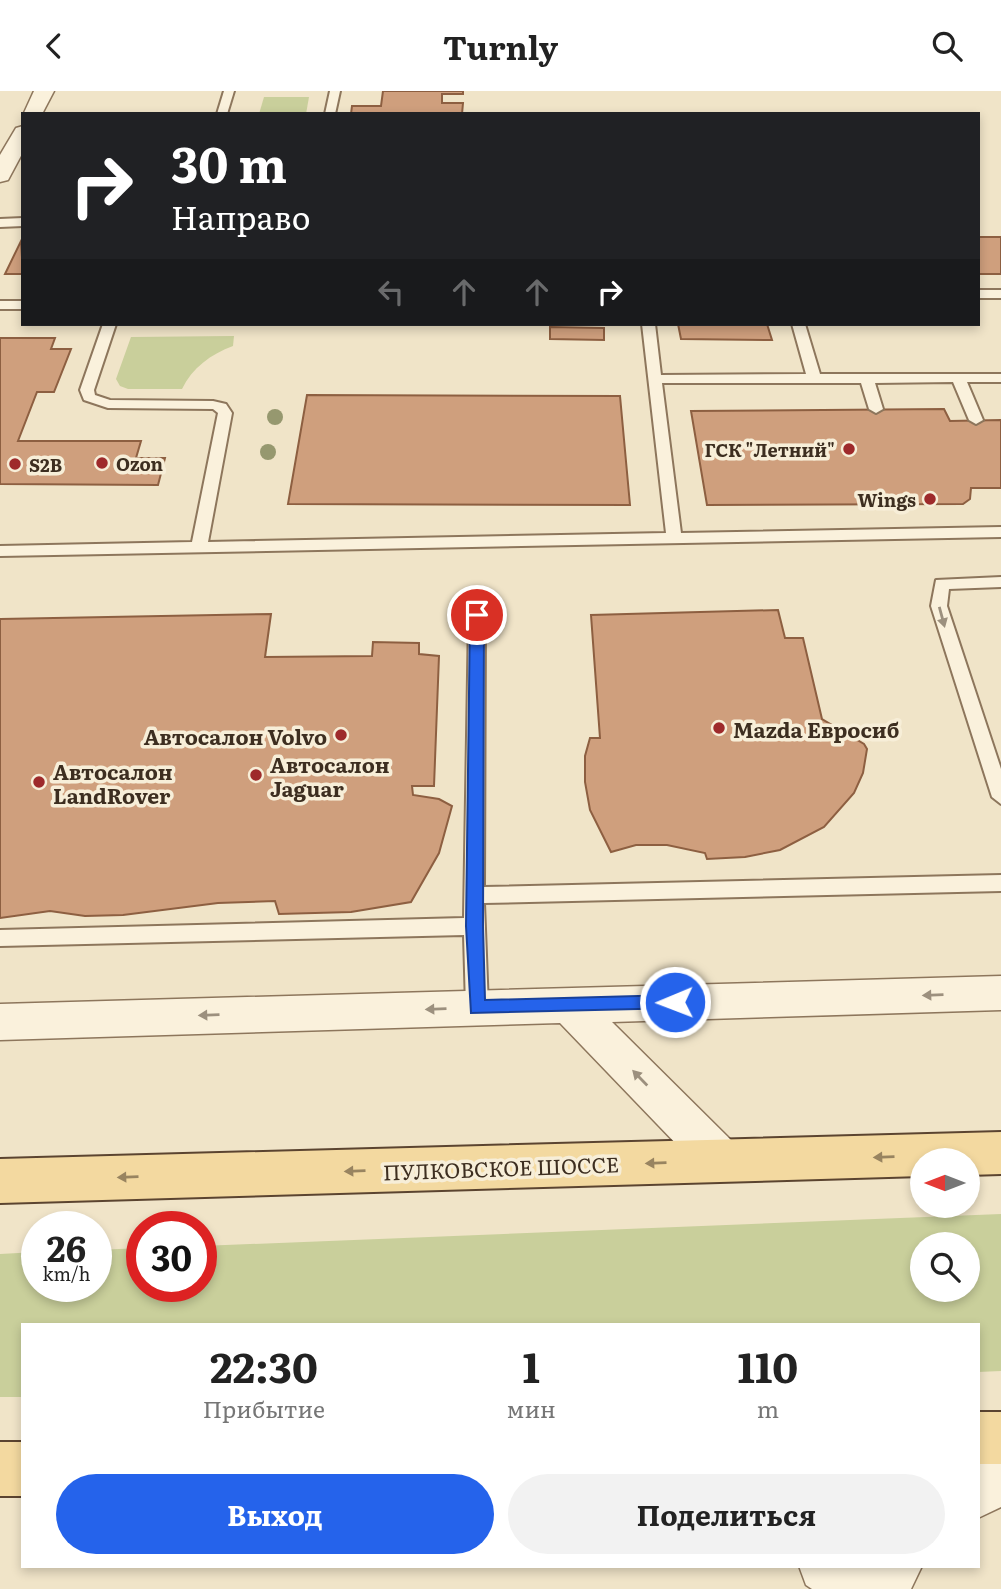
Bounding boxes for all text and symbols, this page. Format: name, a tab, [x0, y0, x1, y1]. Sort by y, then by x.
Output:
text: Turnly	[443, 22, 558, 70]
icon: back	[35, 27, 73, 65]
icon: search	[928, 27, 966, 65]
text: 30 m	[171, 125, 287, 198]
icon: right	[56, 140, 147, 231]
text: Направо	[171, 192, 311, 240]
icon: left	[372, 273, 410, 311]
icon: ahead	[445, 273, 483, 311]
icon: ahead	[518, 273, 556, 311]
icon: right	[591, 273, 629, 311]
place label: ГСК "Летний"	[705, 436, 835, 463]
marker: ГСК "Летний"	[841, 441, 857, 457]
place label: Ozon	[116, 450, 163, 477]
place label: S2B	[29, 451, 62, 478]
marker: Ozon	[94, 455, 110, 471]
marker: S2B	[7, 456, 23, 472]
place label: Wings	[858, 486, 916, 513]
marker: Wings	[922, 491, 938, 507]
pin	[447, 585, 507, 645]
icon: arrive	[458, 596, 496, 634]
one-way arrow	[938, 607, 948, 628]
place label: Mazda Евросиб	[733, 713, 899, 744]
place label: Автосалон Volvo	[144, 720, 327, 751]
marker: Mazda Евросиб	[711, 720, 727, 736]
marker: Автосалон Volvo	[333, 727, 349, 743]
place label: Автосалон Jaguar	[270, 748, 390, 803]
place label: Автосалон LandRover	[53, 755, 173, 810]
marker: Автосалон Jaguar	[248, 767, 264, 783]
marker: Автосалон LandRover	[31, 774, 47, 790]
position arrow	[638, 965, 712, 1039]
one-way arrow	[922, 989, 944, 1000]
one-way arrow	[425, 1003, 447, 1014]
one-way arrow	[197, 1010, 219, 1021]
one-way arrow	[631, 1069, 648, 1086]
street label: ПУЛКОВСКОЕ ШОССЕ	[382, 1147, 620, 1187]
north arrow	[910, 1148, 980, 1218]
map controls	[910, 1148, 980, 1302]
one-way arrow	[873, 1151, 895, 1162]
one-way arrow	[645, 1157, 667, 1169]
one-way arrow	[344, 1166, 366, 1177]
one-way arrow	[117, 1172, 139, 1183]
speed limit sign: 30	[126, 1211, 217, 1302]
text: 26	[47, 1221, 86, 1273]
button: search	[910, 1232, 980, 1302]
text: km/h	[43, 1260, 90, 1287]
text: 22:30	[210, 1334, 318, 1396]
text: 1	[523, 1334, 540, 1396]
text: 110	[738, 1334, 798, 1396]
text: Прибытие	[203, 1391, 325, 1425]
text: мин	[507, 1391, 556, 1425]
text: m	[757, 1391, 779, 1425]
button: Выход	[56, 1474, 494, 1554]
button: Поделиться	[508, 1474, 945, 1554]

